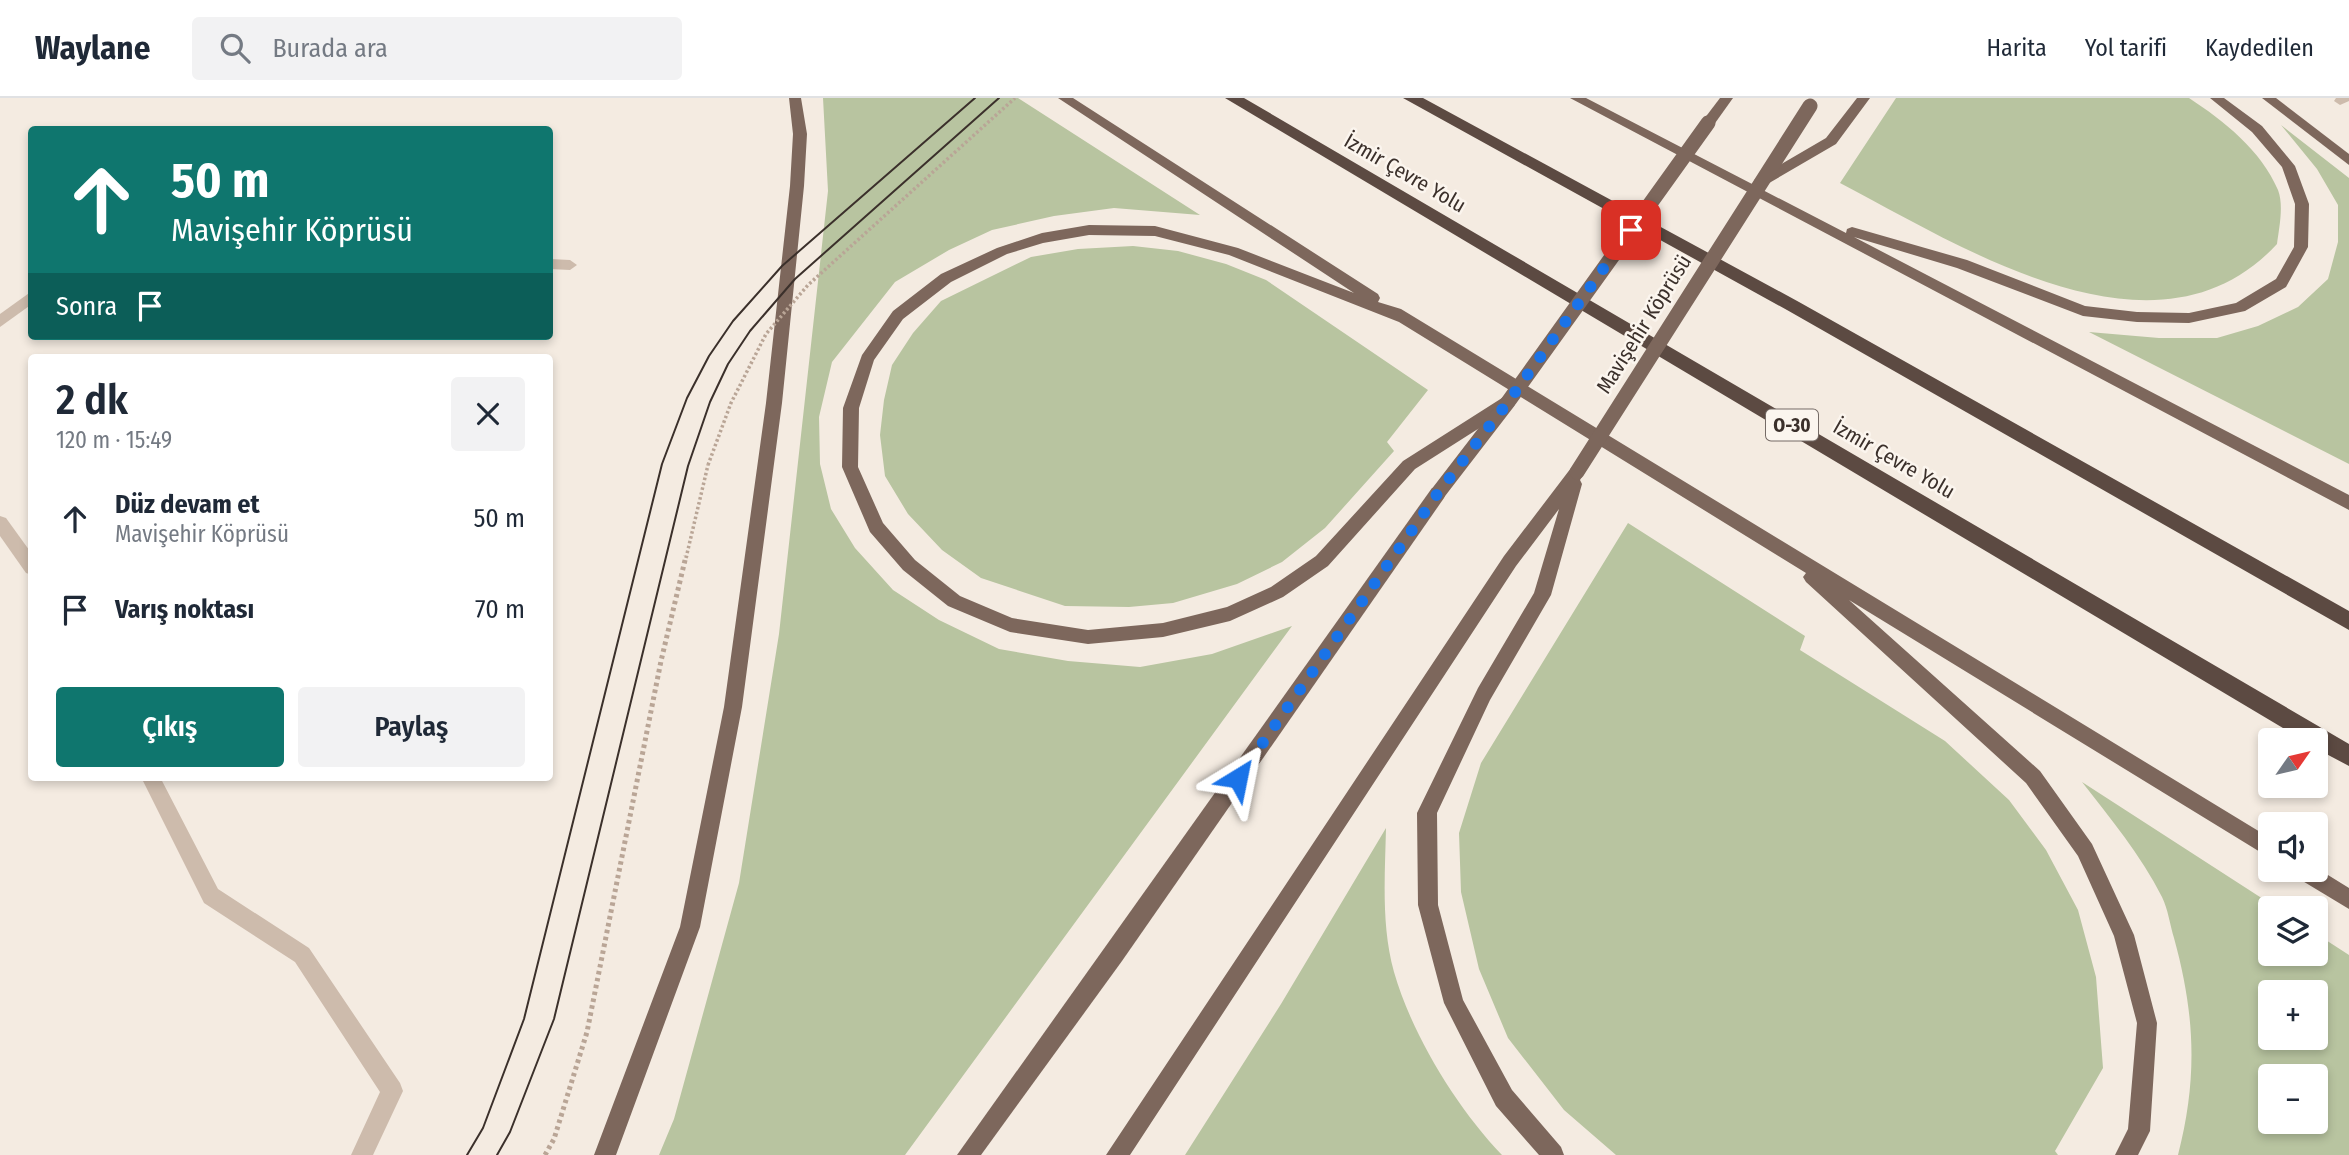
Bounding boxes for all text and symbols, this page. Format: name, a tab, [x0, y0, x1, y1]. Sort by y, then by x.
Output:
search box	[192, 17, 682, 80]
text: Waylane	[35, 28, 150, 68]
icon: search	[216, 29, 254, 67]
text: Burada ara	[272, 33, 388, 64]
text: Harita	[1987, 34, 2047, 62]
text: Yol tarifi	[2085, 34, 2167, 62]
text: Kaydedilen	[2205, 34, 2314, 62]
street label: İzmir Çevre Yolu	[1340, 128, 1470, 218]
text: 50 m	[171, 151, 269, 210]
icon: ahead	[56, 154, 147, 245]
pin	[1601, 200, 1661, 260]
text: Mavişehir Köprüsü	[171, 211, 413, 249]
icon: arrive	[1612, 211, 1650, 249]
street label: Mavişehir Köprüsü	[1591, 250, 1697, 398]
icon: arrive	[131, 287, 169, 325]
text: Sonra	[56, 291, 117, 322]
text: 2 dk	[56, 375, 128, 425]
button: close	[451, 377, 525, 451]
road number: O-30	[1766, 410, 1818, 440]
street label: İzmir Çevre Yolu	[1829, 414, 1959, 504]
text: 120 m · 15:49	[56, 426, 172, 454]
text: Düz devam et	[115, 489, 260, 520]
icon: ahead	[56, 500, 94, 538]
text: 50 m	[473, 503, 525, 534]
text: Mavişehir Köprüsü	[115, 520, 289, 548]
icon: arrive	[56, 591, 94, 629]
text: Varış noktası	[115, 594, 254, 625]
text: 70 m	[475, 594, 525, 625]
button: Çıkış	[56, 687, 284, 767]
button: Paylaş	[298, 687, 525, 767]
north arrow	[2258, 728, 2328, 798]
map controls	[2258, 728, 2328, 1134]
position arrow	[1201, 741, 1275, 815]
button: sound	[2258, 812, 2328, 882]
button: layers	[2258, 896, 2328, 966]
button: +	[2258, 980, 2328, 1050]
button: −	[2258, 1064, 2328, 1134]

